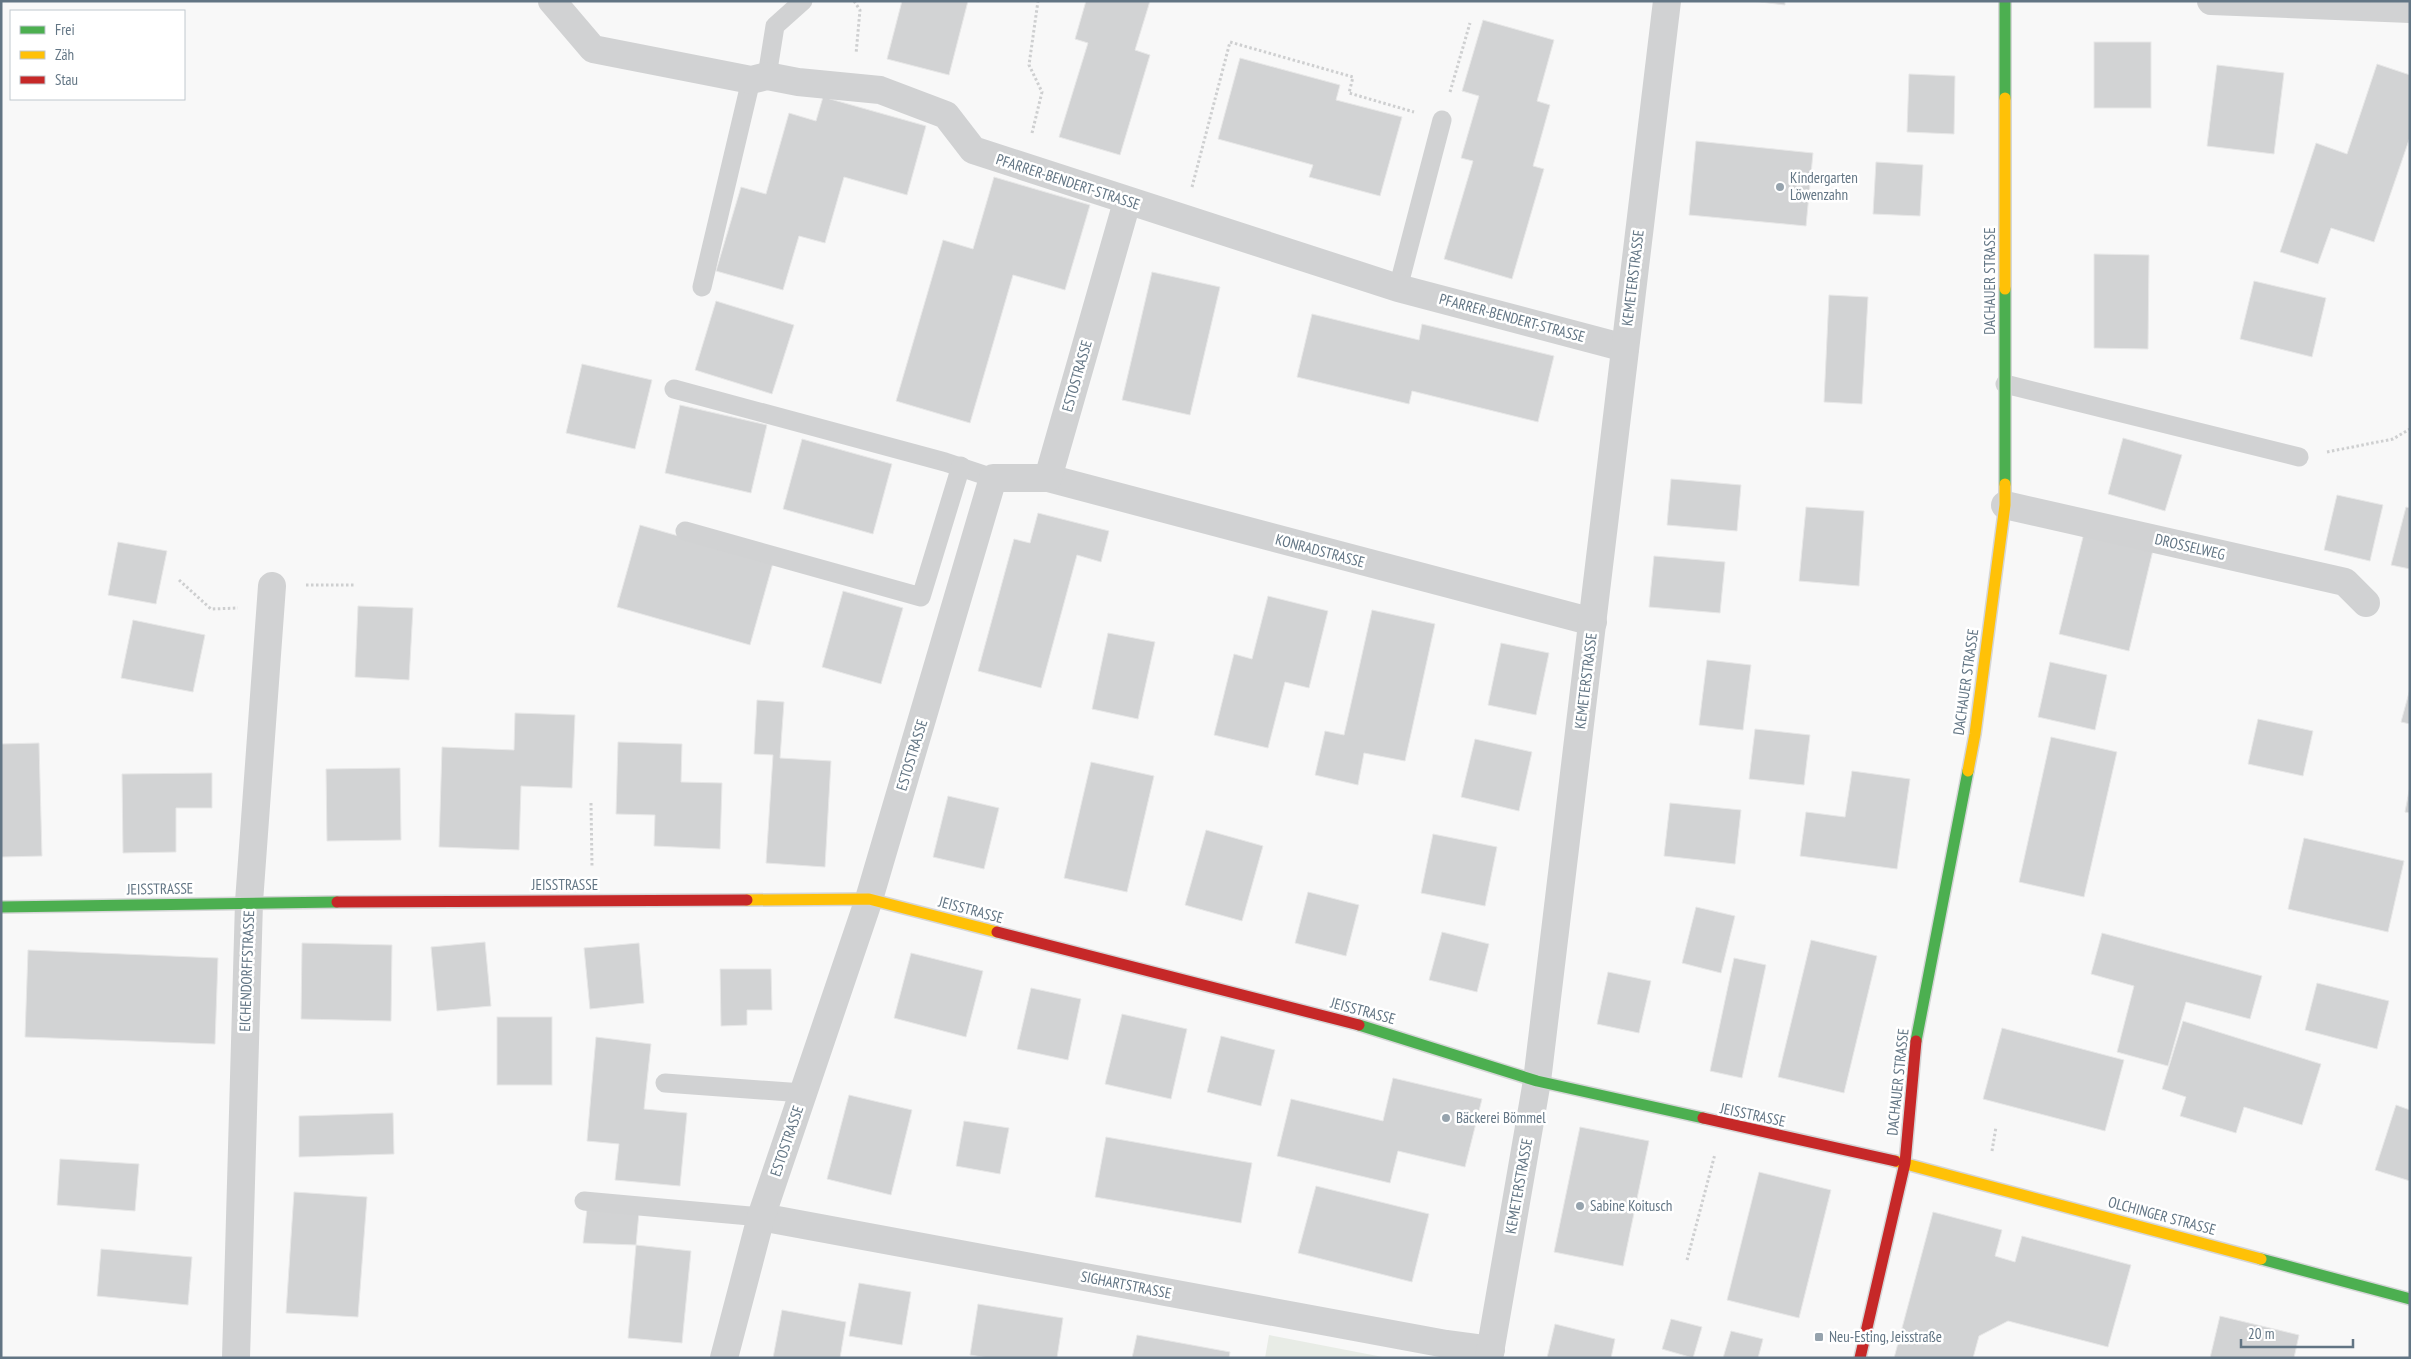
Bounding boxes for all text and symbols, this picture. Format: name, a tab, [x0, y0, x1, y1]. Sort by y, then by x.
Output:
legend	[10, 10, 185, 100]
text: Frei	[55, 20, 75, 39]
text: Zäh	[55, 45, 74, 64]
text: Stau	[55, 70, 78, 89]
street label: PFARRER-BENDERT-STRASSE	[994, 149, 1143, 214]
place label: Kindergarten Löwenzahn	[1790, 168, 1858, 204]
marker: Kindergarten Löwenzahn	[1774, 181, 1786, 193]
street label: DACHAUER STRASSE	[1980, 227, 1999, 335]
street label: KEMETERSTRASSE	[1617, 229, 1648, 327]
street label: PFARRER-BENDERT-STRASSE	[1437, 289, 1587, 346]
street label: ESTOSTRASSE	[1057, 338, 1096, 414]
street label: KONRADSTRASSE	[1273, 529, 1367, 572]
street label: DROSSELWEG	[2153, 529, 2227, 564]
street label: DACHAUER STRASSE	[1949, 627, 1982, 736]
street label: KEMETERSTRASSE	[1570, 632, 1601, 730]
street label: ESTOSTRASSE	[892, 717, 931, 793]
street label: JEISSTRASSE	[531, 875, 598, 894]
street label: JEISSTRASSE	[126, 878, 193, 899]
street label: JEISSTRASSE	[936, 891, 1006, 927]
street label: EICHENDORFFSTRASSE	[235, 910, 258, 1032]
street label: JEISSTRASSE	[1328, 992, 1398, 1028]
street label: DACHAUER STRASSE	[1882, 1028, 1913, 1136]
street label: JEISSTRASSE	[1718, 1098, 1788, 1131]
street label: ESTOSTRASSE	[766, 1103, 807, 1179]
place label: Bäckerei Bömmel	[1456, 1108, 1546, 1127]
marker: Bäckerei Bömmel	[1440, 1112, 1452, 1124]
street label: KEMETERSTRASSE	[1501, 1137, 1536, 1235]
street label: OLCHINGER STRASSE	[2106, 1192, 2218, 1239]
place label: Sabine Koitusch	[1590, 1196, 1672, 1215]
marker: Sabine Koitusch	[1574, 1200, 1586, 1212]
street label: SIGHARTSTRASSE	[1079, 1266, 1173, 1303]
scale bar	[2241, 1316, 2354, 1348]
text: 20 m	[2248, 1324, 2274, 1343]
place label: Neu-Esting, Jeisstraße	[1829, 1327, 1942, 1346]
marker: Neu-Esting, Jeisstraße	[1813, 1331, 1825, 1343]

